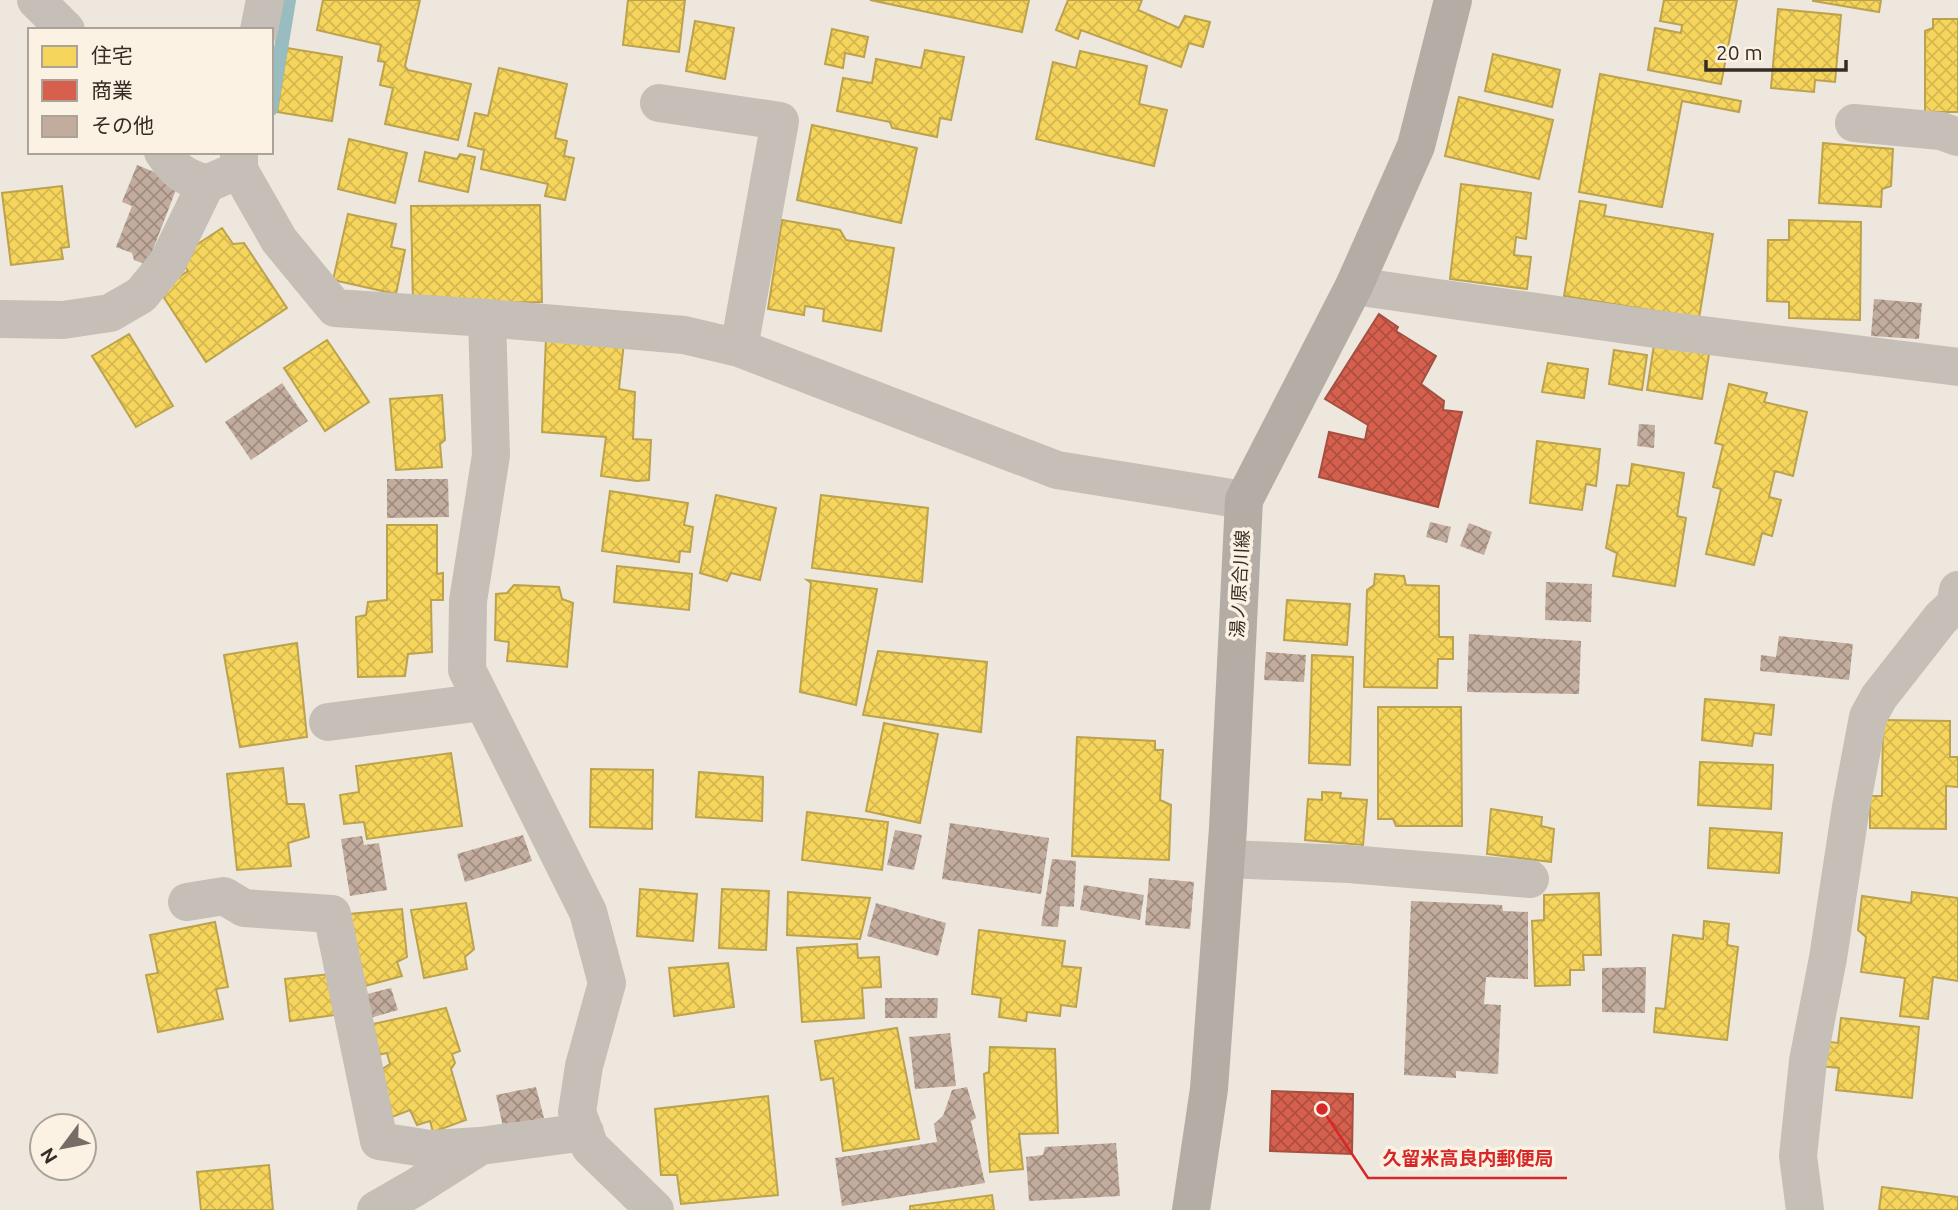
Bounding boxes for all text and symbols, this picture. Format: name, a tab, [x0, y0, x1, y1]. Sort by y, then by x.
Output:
legend	[28, 28, 273, 154]
scale bar	[1706, 28, 1846, 72]
text: 20 m	[1716, 40, 1763, 64]
text: 住宅	[91, 43, 133, 67]
text: 商業	[91, 78, 133, 102]
text: その他	[91, 113, 154, 137]
street label: 湯ノ原合川線	[1226, 529, 1252, 638]
north arrow	[28, 1112, 98, 1182]
callout: 久留米高良内郵便局	[1368, 1138, 1567, 1178]
text: N	[35, 1144, 62, 1168]
text: 久留米高良内郵便局	[1382, 1147, 1554, 1169]

